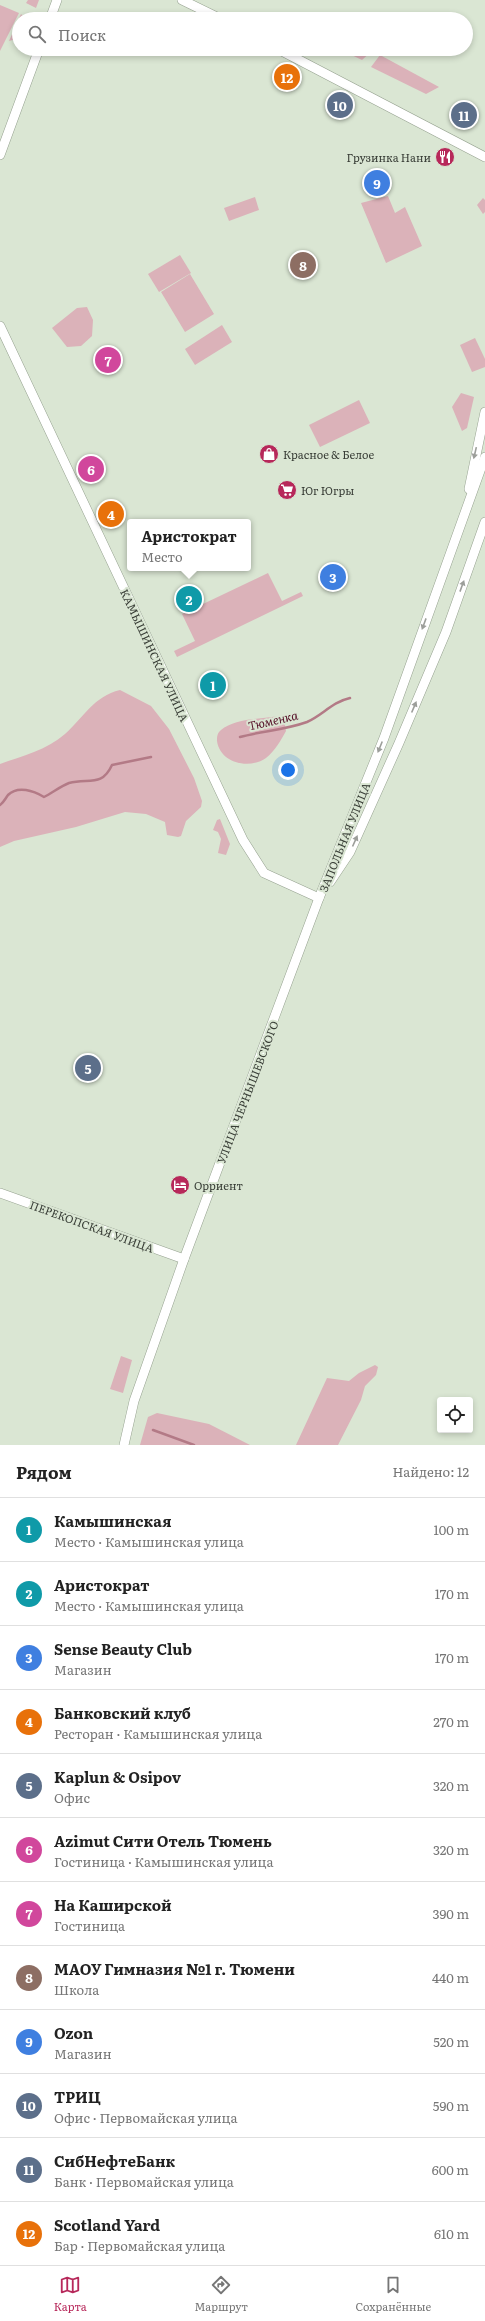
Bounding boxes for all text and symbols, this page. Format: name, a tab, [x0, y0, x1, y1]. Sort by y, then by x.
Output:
search box	[12, 12, 473, 56]
icon: search	[26, 23, 48, 45]
text: Поиск	[58, 23, 106, 46]
pin: 12	[274, 62, 300, 92]
pin: 10	[327, 90, 353, 120]
pin: 11	[451, 100, 477, 130]
restaurant icon: Грузинка Нани	[434, 146, 456, 168]
place label: Грузинка Нани	[347, 149, 431, 165]
pin: 9	[364, 168, 390, 198]
pin: 8	[290, 250, 316, 280]
pin: 7	[95, 345, 121, 375]
shop icon: Красное & Белое	[258, 443, 280, 465]
place label: Красное & Белое	[283, 446, 374, 462]
one-way arrow	[472, 447, 478, 460]
pin: 6	[78, 454, 104, 484]
supermarket icon: Юг Югры	[276, 479, 298, 501]
place label: Юг Югры	[301, 482, 354, 498]
pin: 4	[98, 499, 124, 529]
popup	[127, 519, 251, 571]
text: Аристократ	[141, 524, 237, 547]
text: Место	[141, 547, 183, 566]
pin: 3	[320, 562, 346, 592]
one-way arrow	[459, 580, 465, 592]
pin: 2	[176, 584, 202, 614]
street label: КАМЫШИНСКАЯ УЛИЦА	[117, 586, 193, 724]
one-way arrow	[421, 618, 427, 630]
pin: 1	[200, 670, 226, 700]
one-way arrow	[411, 702, 417, 713]
water label: Тюменка	[246, 706, 300, 734]
one-way arrow	[377, 741, 383, 752]
your location	[278, 760, 298, 780]
street label: ЗАПОЛЬНАЯ УЛИЦА	[315, 780, 373, 894]
one-way arrow	[352, 836, 358, 847]
street label: УЛИЦА ЧЕРНЫШЕВСКОГО	[212, 1018, 282, 1166]
pin: 5	[75, 1053, 101, 1083]
hotel icon: Орриент	[169, 1174, 191, 1196]
place label: Орриент	[194, 1177, 244, 1193]
street label: ПЕРЕКОПСКАЯ УЛИЦА	[28, 1196, 156, 1256]
map controls	[437, 1397, 473, 1433]
button: locate	[437, 1397, 473, 1433]
text: Рядом	[16, 1459, 72, 1484]
text: Найдено: 12	[392, 1462, 469, 1481]
text: Камышинская	[54, 1509, 171, 1532]
text: 1	[26, 1520, 32, 1539]
text: 100 m	[433, 1520, 469, 1539]
text: Место · Камышинская улица	[54, 1532, 244, 1551]
text: Аристократ	[54, 1573, 150, 1596]
text: 2	[26, 1584, 32, 1603]
text: 170 m	[435, 1584, 469, 1603]
text: Место · Камышинская улица	[54, 1596, 244, 1615]
text: Sense Beauty Club	[54, 1637, 192, 1660]
text: 3	[25, 1648, 33, 1667]
text: 170 m	[435, 1648, 469, 1667]
text: Магазин	[54, 1660, 112, 1679]
text: Банковский клуб	[54, 1701, 191, 1724]
text: 4	[25, 1712, 33, 1731]
text: 270 m	[433, 1712, 469, 1731]
text: Ресторан · Камышинская улица	[54, 1724, 262, 1743]
text: Kaplun & Osipov	[54, 1765, 181, 1788]
text: 5	[25, 1776, 33, 1795]
text: 320 m	[433, 1776, 469, 1795]
text: Офис	[54, 1788, 90, 1807]
text: Azimut Сити Отель Тюмень	[54, 1829, 272, 1852]
text: 6	[25, 1840, 33, 1859]
text: 320 m	[433, 1840, 469, 1859]
text: Гостиница · Камышинская улица	[54, 1852, 273, 1871]
text: На Каширской	[54, 1893, 172, 1916]
text: 7	[25, 1904, 33, 1923]
text: 390 m	[432, 1904, 469, 1923]
text: Гостиница	[54, 1916, 125, 1935]
text: МАОУ Гимназия №1 г. Тюмени	[54, 1957, 295, 1980]
text: 8	[25, 1968, 33, 1987]
text: 440 m	[432, 1968, 469, 1987]
text: Школа	[54, 1980, 99, 1999]
text: Ozon	[54, 2021, 93, 2044]
text: 9	[25, 2032, 33, 2051]
text: 520 m	[433, 2032, 469, 2051]
text: Магазин	[54, 2044, 112, 2063]
text: ТРИЦ	[54, 2085, 101, 2108]
text: 10	[22, 2096, 36, 2115]
text: 590 m	[433, 2096, 469, 2115]
text: Офис · Первомайская улица	[54, 2108, 237, 2127]
text: СибНефтеБанк	[54, 2149, 175, 2172]
text: 11	[24, 2160, 34, 2179]
text: 600 m	[432, 2160, 469, 2179]
text: Банк · Первомайская улица	[54, 2172, 234, 2191]
text: Scotland Yard	[54, 2213, 160, 2236]
text: 12	[23, 2224, 35, 2243]
text: 610 m	[434, 2224, 469, 2243]
text: Бар · Первомайская улица	[54, 2236, 225, 2255]
tab: Карта	[54, 2274, 87, 2314]
tab: Маршрут	[194, 2274, 248, 2314]
tab: Сохранённые	[355, 2274, 431, 2314]

